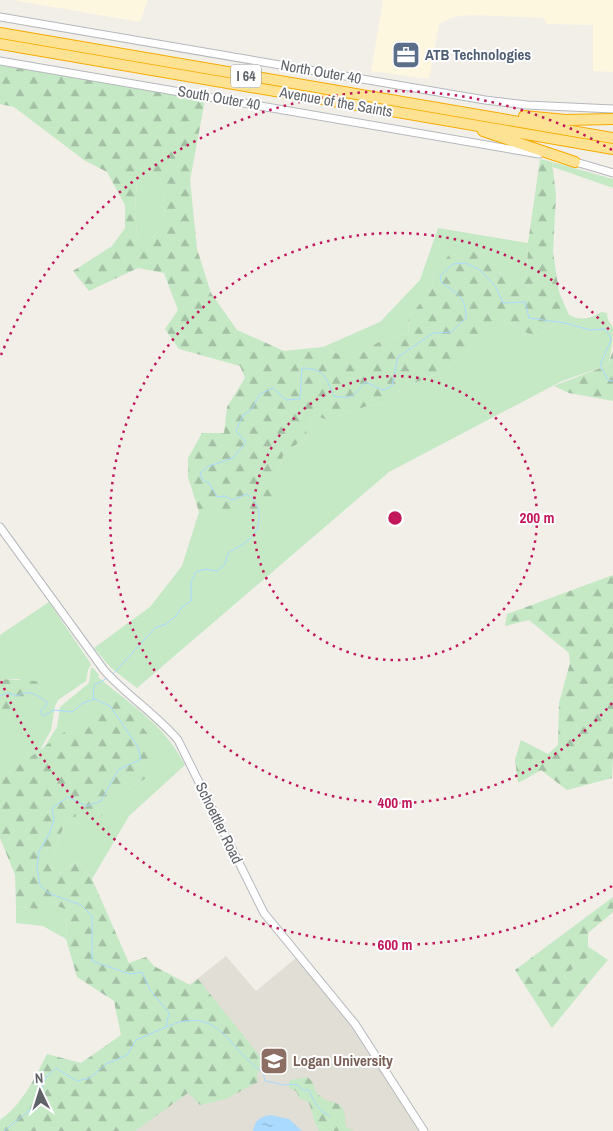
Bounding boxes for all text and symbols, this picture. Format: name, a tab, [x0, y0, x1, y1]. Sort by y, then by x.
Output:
office icon: ATB Technologies	[391, 40, 421, 70]
place label: ATB Technologies	[425, 44, 531, 65]
street label: North Outer 40	[279, 54, 363, 89]
road number: I 64	[231, 64, 261, 88]
street label: South Outer 40	[176, 80, 262, 115]
street label: Avenue of the Saints	[277, 81, 394, 122]
text: 200 m	[520, 507, 554, 528]
centre of rings	[386, 509, 404, 527]
street label: Schoettler Road	[191, 779, 248, 867]
text: 400 m	[378, 792, 412, 813]
text: 600 m	[378, 934, 412, 955]
school or university icon: Logan University	[259, 1046, 289, 1076]
place label: Logan University	[293, 1050, 393, 1071]
north arrow	[15, 1066, 65, 1116]
text: N	[34, 1069, 44, 1087]

